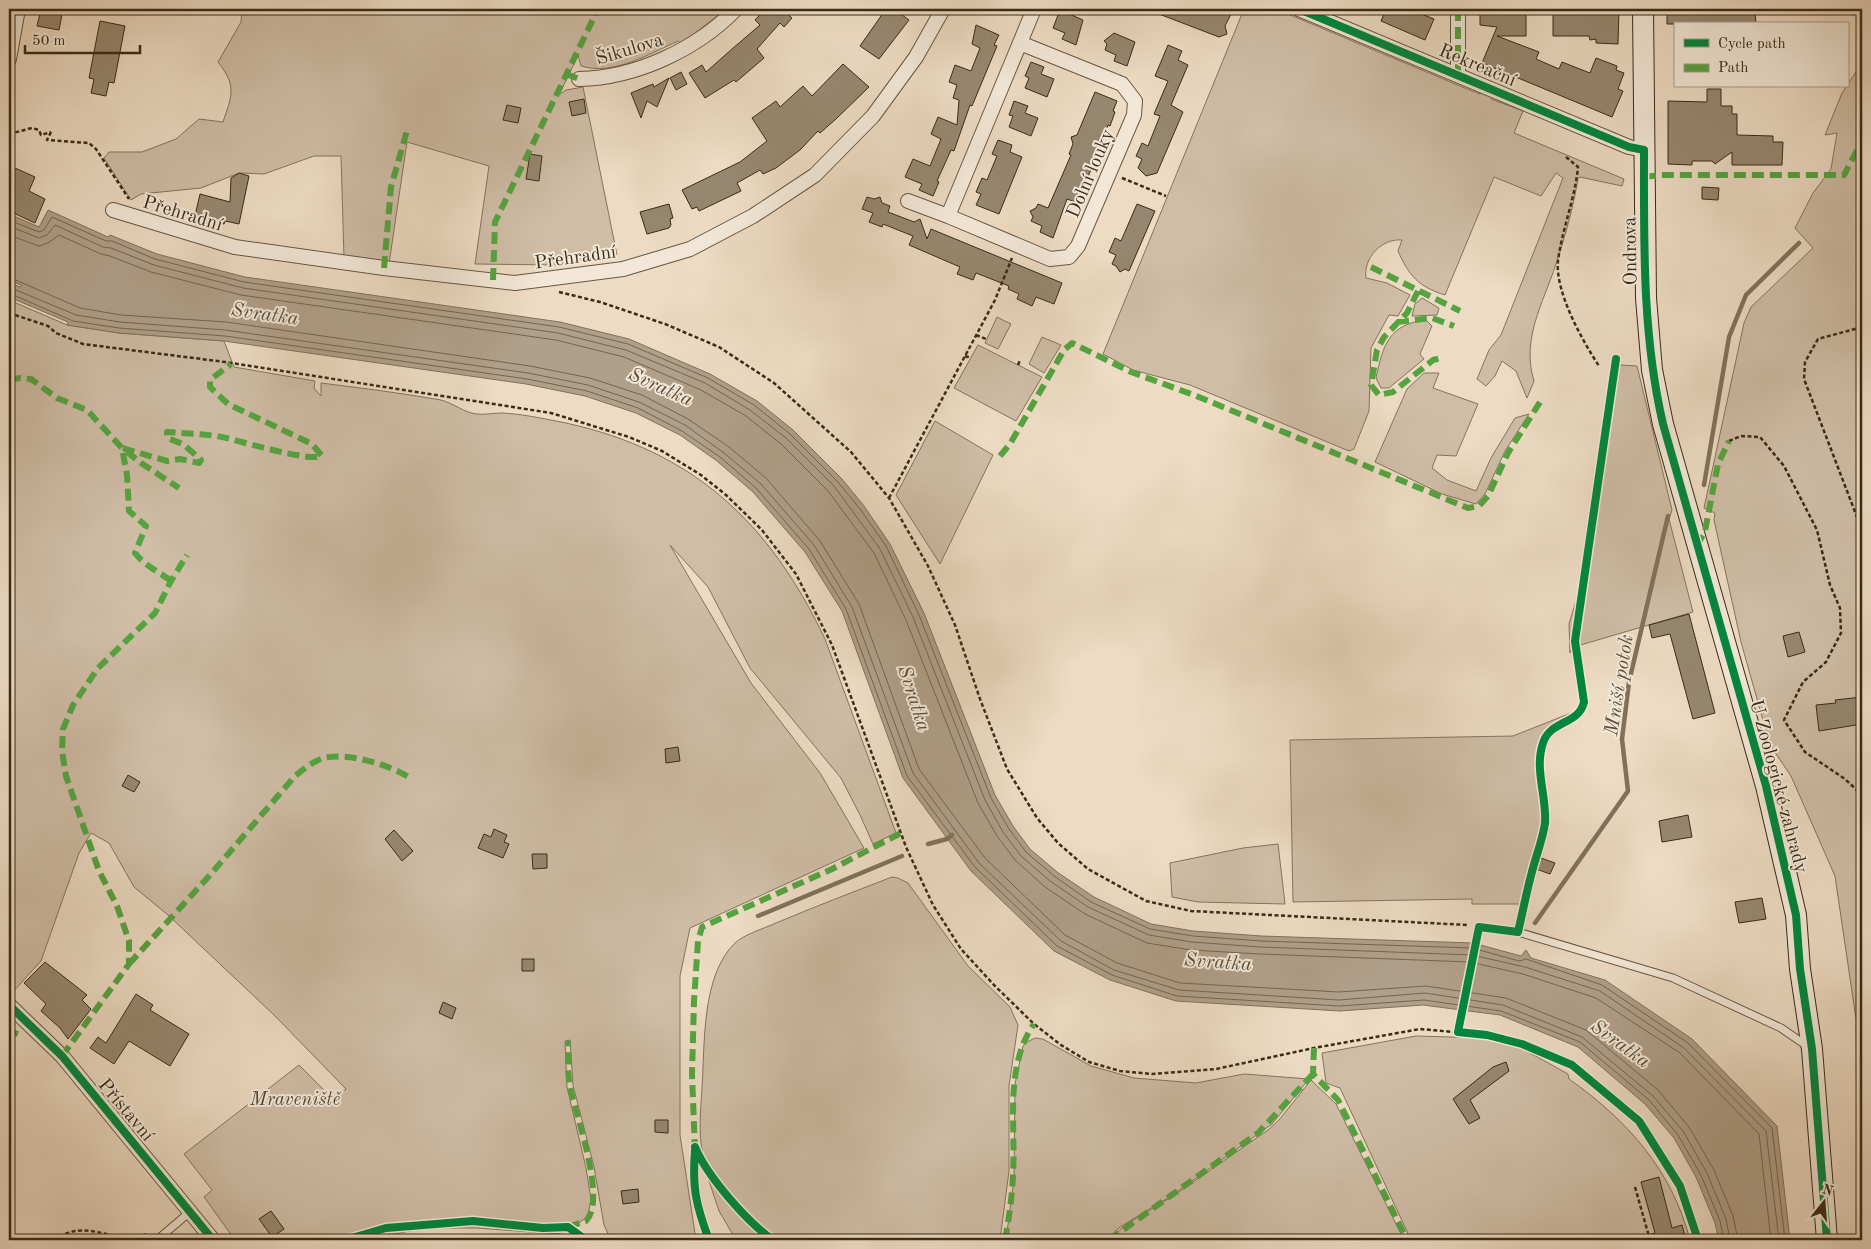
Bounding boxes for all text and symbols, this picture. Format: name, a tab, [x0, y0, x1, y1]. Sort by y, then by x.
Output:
scale bar	[25, 22, 140, 54]
legend	[1674, 22, 1848, 88]
street label: Šikulova	[592, 26, 666, 70]
text: 50 m	[32, 34, 66, 49]
text: Cycle path	[1718, 37, 1786, 52]
street label: Rekreační	[1436, 42, 1519, 91]
text: Path	[1718, 61, 1748, 76]
street label: Dolní louky	[1064, 127, 1119, 221]
street label: Přehradní	[140, 193, 225, 236]
street label: Ondrova	[1621, 216, 1642, 285]
street label: Přehradní	[533, 243, 618, 274]
water label: Svratka	[230, 300, 300, 330]
water label: Svratka	[625, 365, 696, 411]
water label: Mniší potok	[1602, 633, 1638, 738]
water label: Svratka	[893, 663, 933, 734]
street label: U Zoologické zahrady	[1745, 698, 1810, 875]
water label: Svratka	[1183, 951, 1253, 975]
water label: Svratka	[1586, 1017, 1653, 1073]
street label: Přístavní	[94, 1076, 157, 1146]
park label: Mraveniště	[249, 1091, 343, 1110]
north arrow	[1798, 1176, 1848, 1226]
text: N	[1820, 1182, 1835, 1199]

